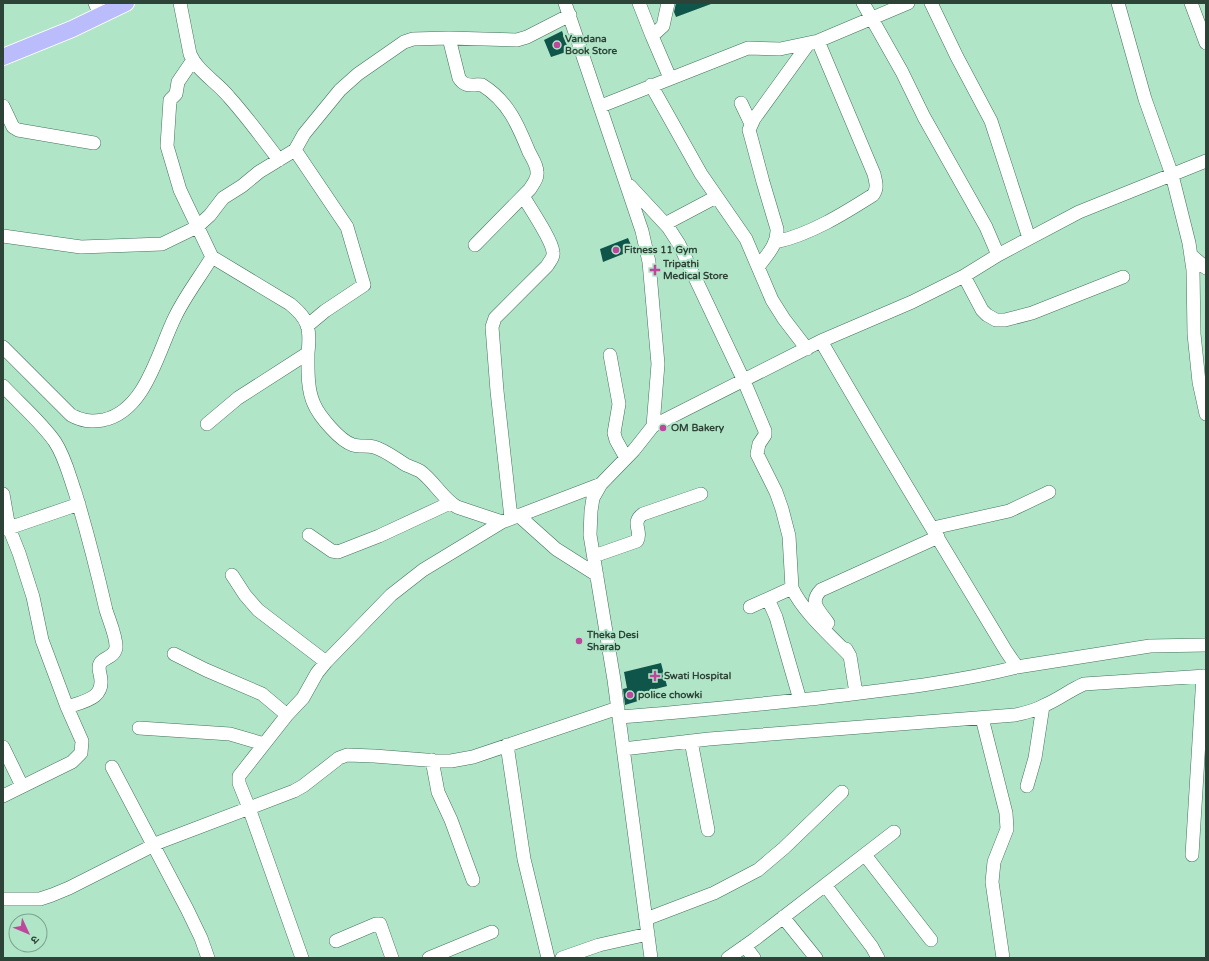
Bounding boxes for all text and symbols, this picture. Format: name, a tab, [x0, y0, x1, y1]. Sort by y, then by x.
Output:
place label: Vandana Book Store	[565, 33, 618, 57]
marker: Vandana Book Store	[552, 40, 562, 50]
place label: Fitness 11 Gym	[624, 244, 698, 256]
marker: Fitness 11 Gym	[611, 245, 621, 255]
place label: Tripathi Medical Store	[662, 258, 728, 282]
marker: Tripathi Medical Store	[650, 265, 660, 275]
place label: OM Bakery	[671, 422, 725, 434]
marker: OM Bakery	[658, 423, 668, 433]
place label: Theka Desi Sharab	[586, 629, 639, 653]
marker: Theka Desi Sharab	[574, 636, 584, 646]
marker: Swati Hospital	[649, 670, 661, 682]
place label: Swati Hospital	[664, 670, 731, 682]
place label: police chowki	[638, 689, 703, 701]
marker: police chowki	[625, 690, 635, 700]
north arrow	[8, 913, 48, 953]
text: उ	[28, 933, 42, 947]

